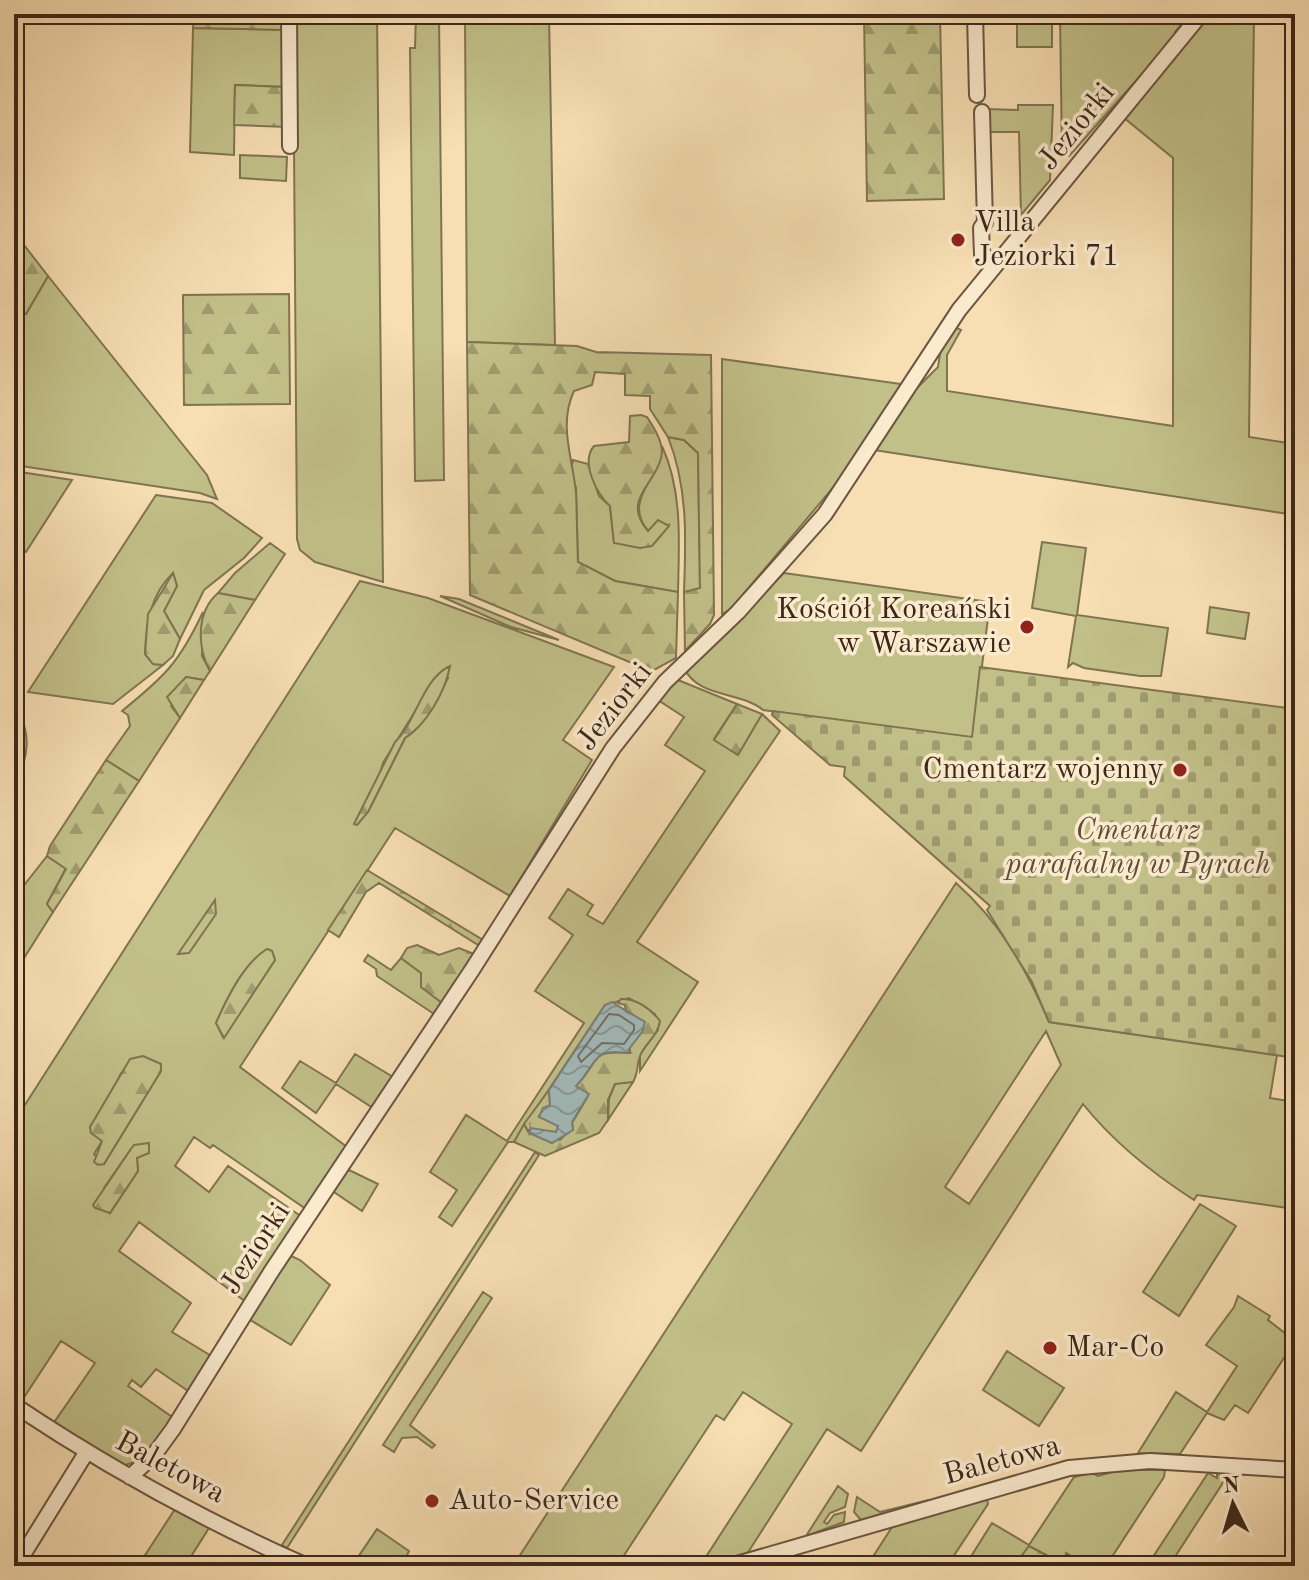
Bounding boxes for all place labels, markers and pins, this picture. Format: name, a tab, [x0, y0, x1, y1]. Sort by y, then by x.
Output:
place label: Villa Jeziorki 71	[974, 208, 1119, 272]
marker: Villa Jeziorki 71	[949, 231, 967, 249]
place label: Kościół Koreański w Warszawie	[776, 595, 1011, 659]
marker: Kościół Koreański w Warszawie	[1018, 618, 1036, 636]
place label: Cmentarz wojenny	[922, 755, 1164, 785]
marker: Cmentarz wojenny	[1171, 761, 1189, 779]
place label: Mar-Co	[1066, 1333, 1164, 1363]
marker: Mar-Co	[1041, 1339, 1059, 1357]
place label: Auto-Service	[448, 1486, 619, 1516]
marker: Auto-Service	[423, 1492, 441, 1510]

